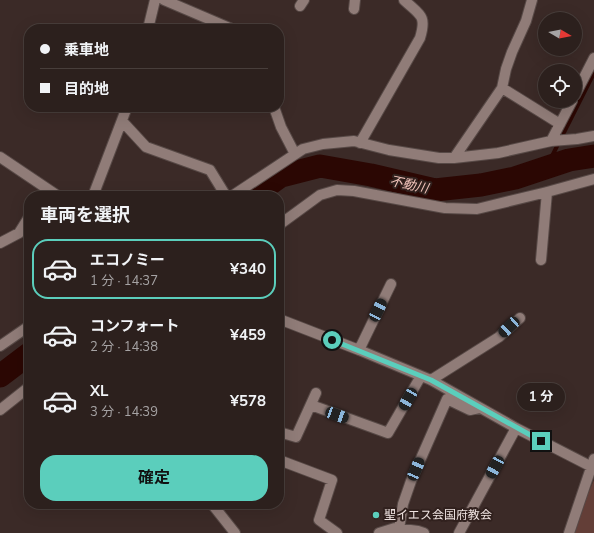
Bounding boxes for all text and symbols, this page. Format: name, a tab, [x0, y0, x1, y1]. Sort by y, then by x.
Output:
north arrow	[538, 12, 582, 56]
map controls	[538, 12, 582, 108]
text: 乗車地	[64, 40, 109, 60]
button: locate	[538, 64, 582, 108]
text: 目的地	[64, 79, 109, 99]
water label: 不動川	[388, 172, 432, 198]
text: 車両を選択	[40, 203, 130, 227]
text: エコノミー	[90, 250, 165, 270]
icon: car	[42, 251, 78, 287]
text: ¥340	[230, 259, 266, 279]
text: 1 分 · 14:37	[90, 272, 158, 290]
car	[367, 297, 389, 323]
car	[496, 314, 522, 340]
text: コンフォート	[90, 316, 180, 336]
icon: car	[42, 317, 78, 353]
text: ¥459	[230, 325, 266, 345]
route start	[323, 331, 341, 349]
text: 2 分 · 14:38	[90, 338, 158, 356]
text: XL	[90, 381, 109, 401]
icon: car	[42, 383, 78, 419]
callout: 1 分	[517, 383, 565, 411]
car	[397, 386, 419, 412]
text: 1 分	[529, 388, 553, 406]
text: ¥578	[230, 391, 266, 411]
text: 3 分 · 14:39	[90, 403, 158, 421]
car	[324, 405, 350, 425]
route end	[532, 432, 550, 450]
car	[484, 454, 506, 480]
button: 確定	[40, 455, 268, 501]
car	[406, 456, 426, 482]
place label: 聖イエス会国府教会	[384, 507, 492, 523]
marker: 聖イエス会国府教会	[371, 510, 381, 520]

